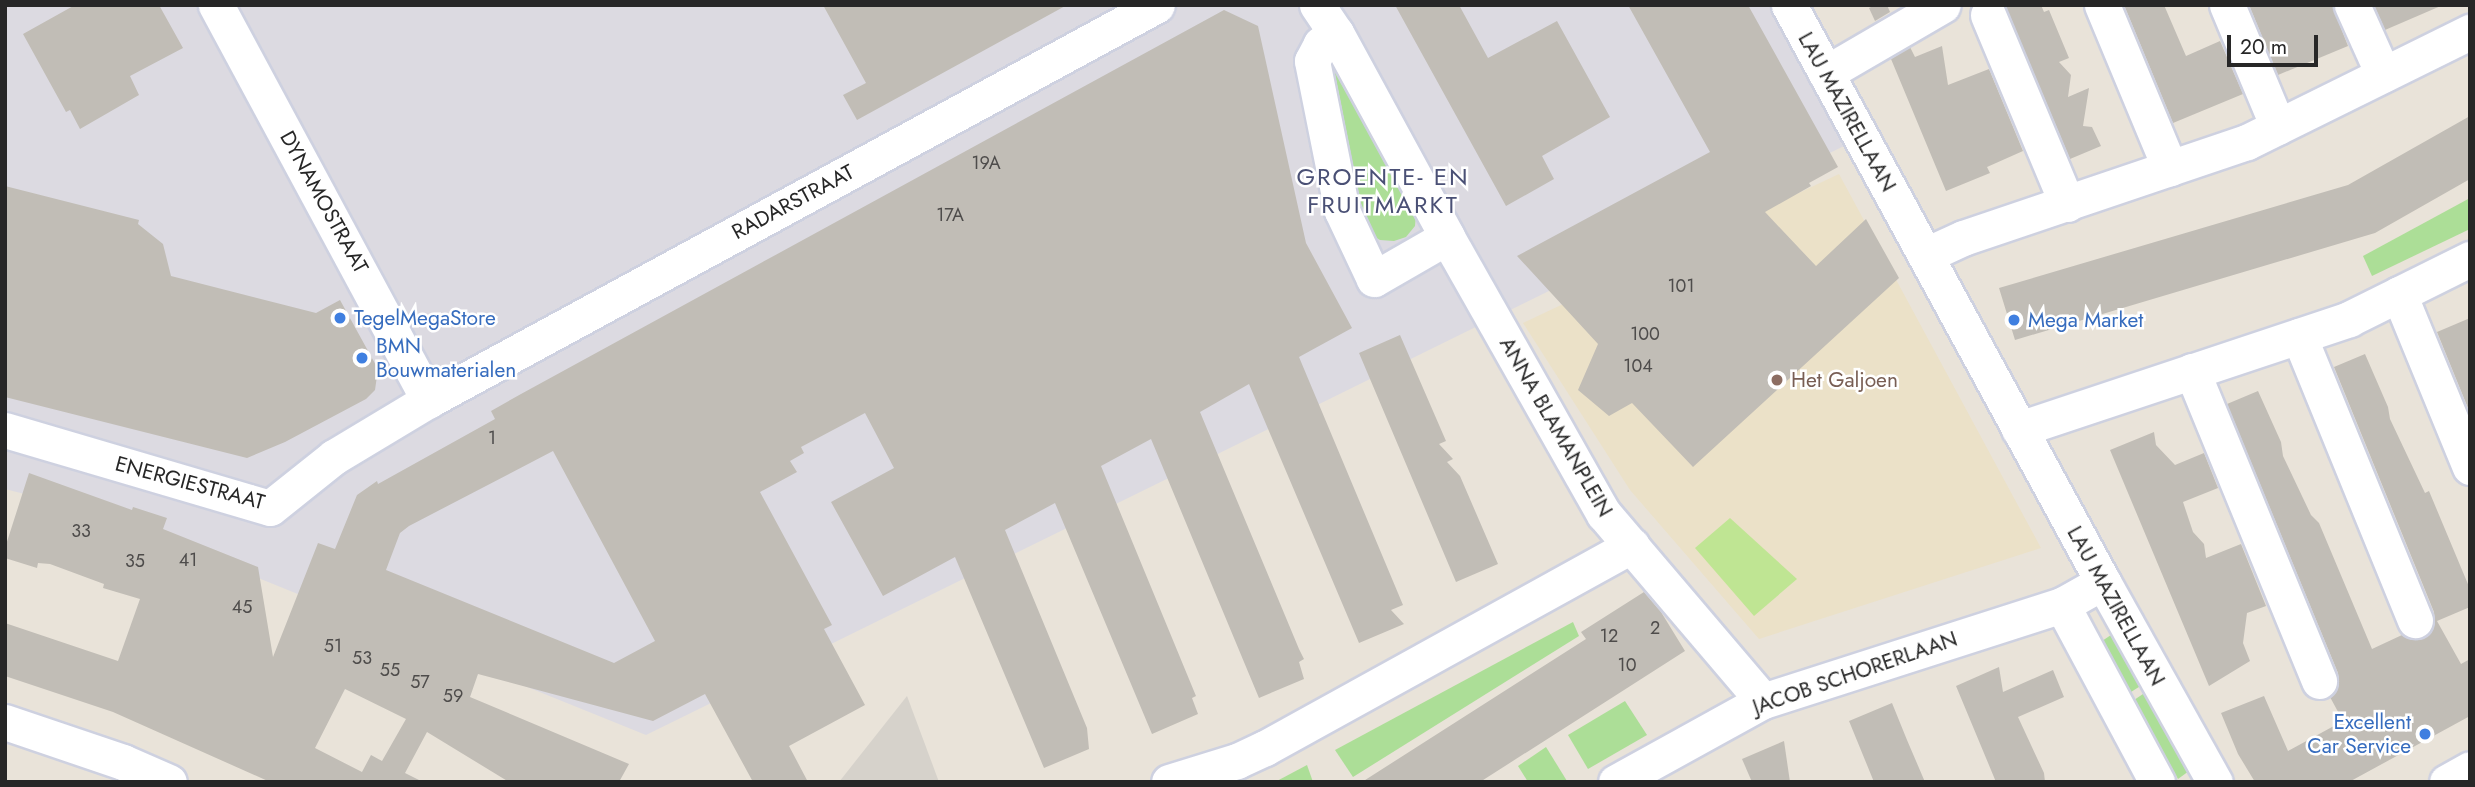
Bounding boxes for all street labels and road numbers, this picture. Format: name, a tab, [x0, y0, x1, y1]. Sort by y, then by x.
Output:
street label: LAU MAZIRELLAAN	[1793, 28, 1901, 196]
street label: DYNAMOSTRAAT	[274, 126, 374, 278]
street label: RADARSTRAAT	[728, 159, 858, 245]
street label: ANNA BLAMANPLEIN	[1494, 333, 1618, 521]
street label: ENERGIESTRAAT	[112, 451, 268, 515]
street label: LAU MAZIRELLAAN	[2062, 522, 2170, 690]
street label: JACOB SCHORERLAAN	[1749, 626, 1961, 720]

